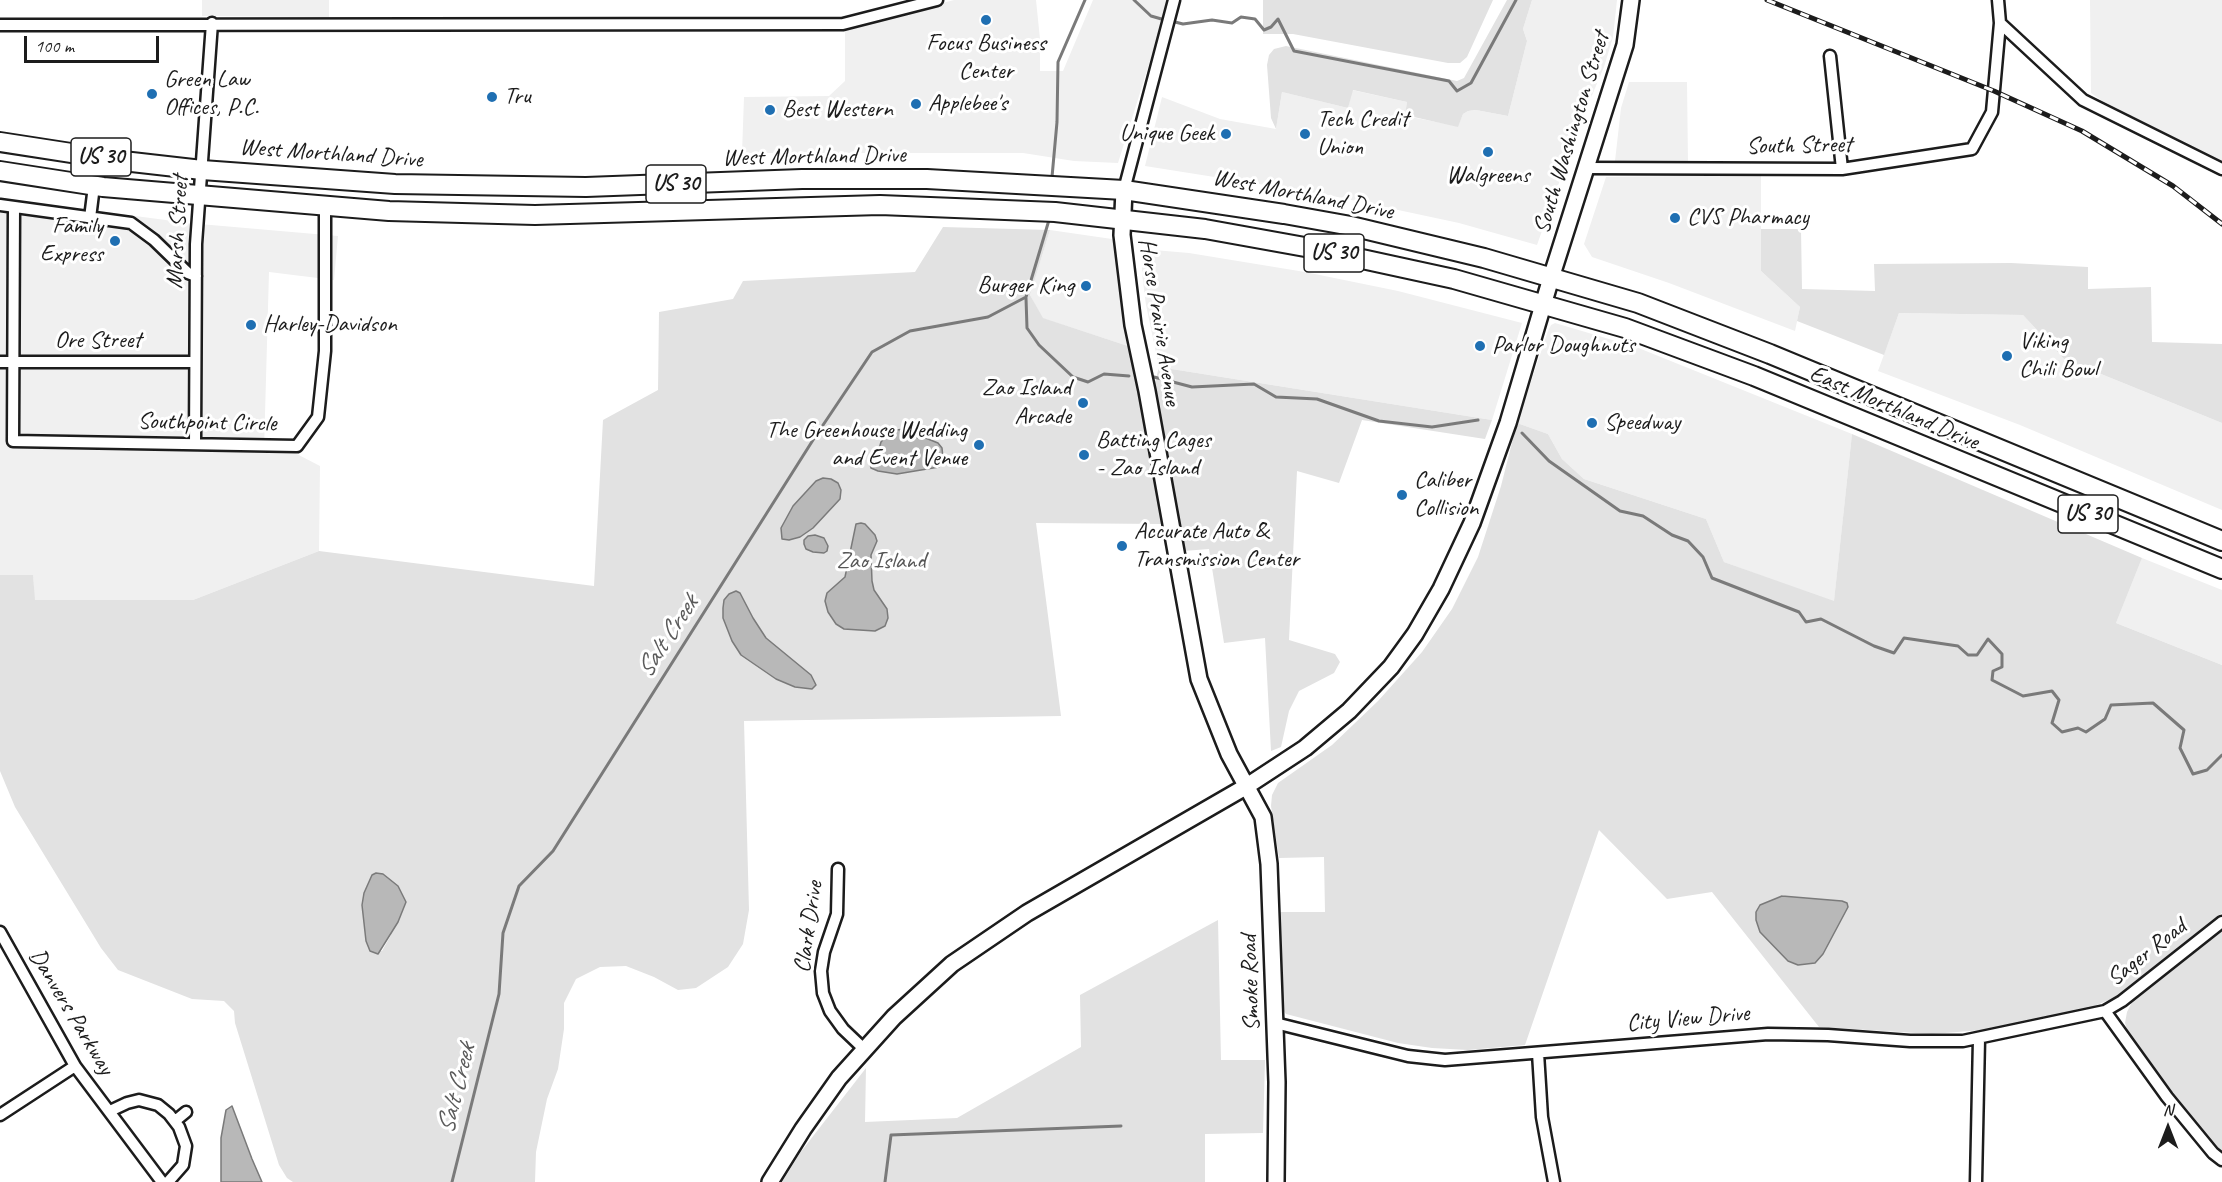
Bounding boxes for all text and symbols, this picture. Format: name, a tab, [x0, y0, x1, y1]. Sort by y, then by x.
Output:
marker: Focus Business Center	[979, 13, 993, 27]
scale bar	[27, 24, 162, 62]
street label: South Washington Street	[1528, 29, 1616, 237]
place label: Focus Business Center	[926, 30, 1046, 86]
text: 100 m	[35, 35, 74, 57]
place label: Green Law Offices, P.C.	[164, 66, 259, 122]
place label: Tru	[504, 83, 531, 111]
marker: Green Law Offices, P.C.	[145, 87, 159, 101]
marker: Tru	[485, 90, 499, 104]
place label: Applebee's	[928, 90, 1007, 118]
place label: Best Western	[782, 96, 893, 124]
marker: Applebee's	[909, 97, 923, 111]
marker: Best Western	[763, 103, 777, 117]
place label: Tech Credit Union	[1317, 106, 1408, 162]
place label: Unique Geek	[1120, 120, 1214, 148]
marker: Unique Geek	[1219, 127, 1233, 141]
marker: Tech Credit Union	[1298, 127, 1312, 141]
street label: South Street	[1746, 131, 1852, 161]
street label: West Morthland Drive	[239, 133, 423, 175]
road number: US 30	[71, 138, 131, 176]
street label: West Morthland Drive	[722, 141, 906, 173]
marker: Walgreens	[1481, 145, 1495, 159]
place label: Walgreens	[1446, 162, 1530, 190]
street label: West Morthland Drive	[1210, 163, 1396, 227]
road number: US 30	[646, 165, 706, 203]
street label: Marsh Street	[161, 175, 195, 289]
place label: CVS Pharmacy	[1687, 204, 1809, 232]
marker: CVS Pharmacy	[1668, 211, 1682, 225]
place label: Family Express	[40, 213, 103, 269]
marker: Family Express	[108, 234, 122, 248]
road number: US 30	[1304, 234, 1364, 272]
street label: Horse Prairie Avenue	[1132, 236, 1186, 408]
place label: Burger King	[977, 272, 1074, 300]
marker: Burger King	[1079, 279, 1093, 293]
place label: Harley-Davidson	[263, 311, 397, 339]
marker: Harley-Davidson	[244, 318, 258, 332]
street label: Ore Street	[55, 327, 141, 355]
place label: Viking Chili Bowl	[2019, 328, 2097, 384]
place label: Parlor Doughnuts	[1492, 332, 1635, 360]
marker: Parlor Doughnuts	[1473, 339, 1487, 353]
marker: Viking Chili Bowl	[2000, 349, 2014, 363]
street label: East Morthland Drive	[1805, 359, 1983, 457]
place label: Zao Island Arcade	[982, 375, 1071, 431]
marker: Zao Island Arcade	[1076, 396, 1090, 410]
street label: Southpoint Circle	[137, 407, 277, 439]
place label: Speedway	[1604, 409, 1680, 437]
marker: Speedway	[1585, 416, 1599, 430]
place label: The Greenhouse Wedding and Event Venue	[766, 417, 967, 473]
place label: Batting Cages - Zao Island	[1096, 427, 1211, 483]
marker: The Greenhouse Wedding and Event Venue	[972, 438, 986, 452]
marker: Batting Cages - Zao Island	[1077, 448, 1091, 462]
place label: Caliber Collision	[1414, 467, 1478, 523]
marker: Caliber Collision	[1395, 488, 1409, 502]
road number: US 30	[2058, 495, 2118, 533]
place label: Accurate Auto & Transmission Center	[1134, 518, 1299, 574]
marker: Accurate Auto & Transmission Center	[1115, 539, 1129, 553]
park label: Zao Island	[836, 548, 926, 576]
water label: Salt Creek	[630, 590, 706, 684]
street label: Clark Drive	[788, 879, 830, 975]
street label: Sager Road	[2102, 913, 2192, 993]
street label: Smoke Road	[1235, 934, 1267, 1032]
street label: Danvers Parkway	[22, 944, 120, 1080]
street label: City View Drive	[1625, 999, 1751, 1039]
water label: Salt Creek	[431, 1041, 483, 1137]
north arrow	[2138, 1098, 2198, 1158]
text: N	[2163, 1100, 2173, 1120]

